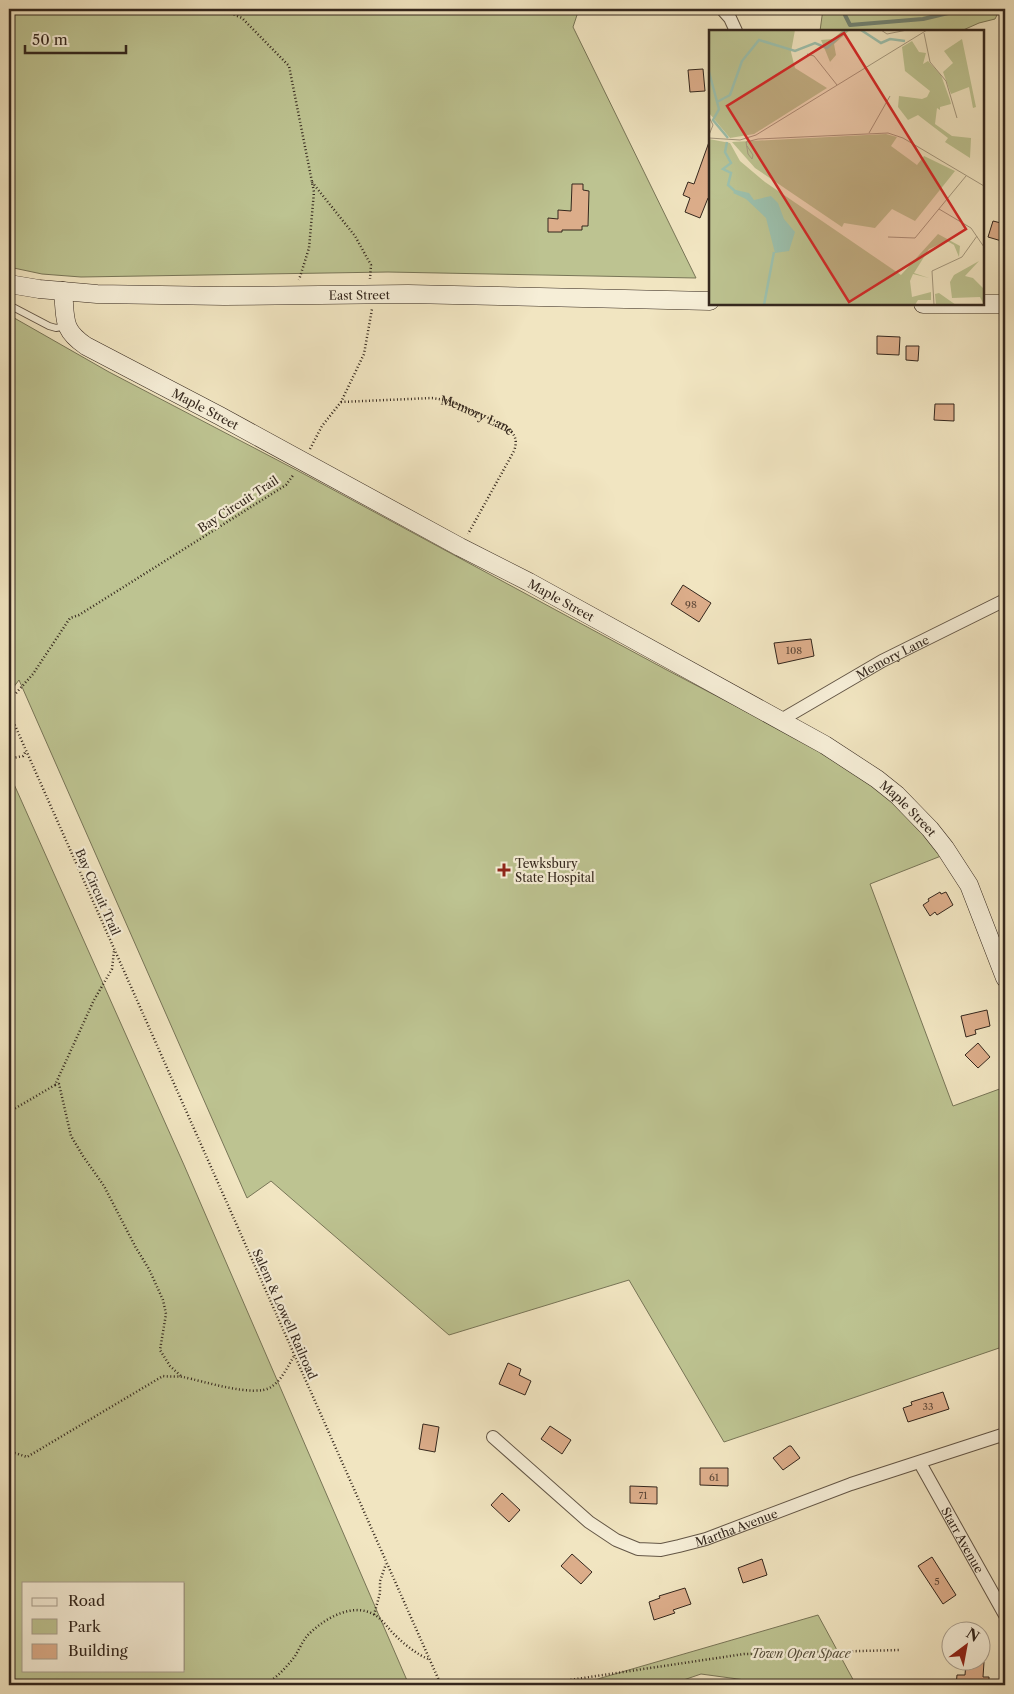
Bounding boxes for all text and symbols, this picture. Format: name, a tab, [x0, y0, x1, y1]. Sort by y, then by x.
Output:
scale bar	[25, 22, 126, 54]
text: 50 m	[32, 30, 68, 49]
inset map	[709, 30, 984, 305]
street label: East Street	[329, 287, 391, 302]
street label: Maple Street	[170, 385, 242, 433]
street label: Memory Lane	[440, 392, 518, 438]
street label: Bay Circuit Trail	[195, 472, 281, 536]
street label: Maple Street	[526, 576, 598, 624]
house number: 98	[685, 598, 697, 611]
street label: Memory Lane	[853, 631, 931, 682]
house number: 108	[786, 644, 802, 657]
street label: Maple Street	[877, 777, 940, 839]
street label: Bay Circuit Trail	[72, 846, 124, 938]
place label: Tewksbury State Hospital	[515, 856, 595, 885]
marker: Tewksbury State Hospital	[497, 863, 511, 877]
street label: Salem & Lowell Railroad	[250, 1247, 321, 1382]
house number: 33	[922, 1400, 934, 1413]
house number: 61	[709, 1471, 720, 1484]
house number: 71	[638, 1489, 648, 1502]
street label: Starr Avenue	[939, 1504, 987, 1576]
street label: Martha Avenue	[693, 1505, 780, 1549]
house number: 5	[934, 1575, 940, 1588]
legend	[22, 1582, 185, 1672]
text: Road	[68, 1591, 105, 1610]
text: Park	[68, 1617, 102, 1636]
north arrow	[942, 1622, 992, 1672]
text: N	[963, 1624, 983, 1646]
text: Building	[68, 1641, 128, 1660]
park label: Town Open Space	[752, 1646, 852, 1661]

